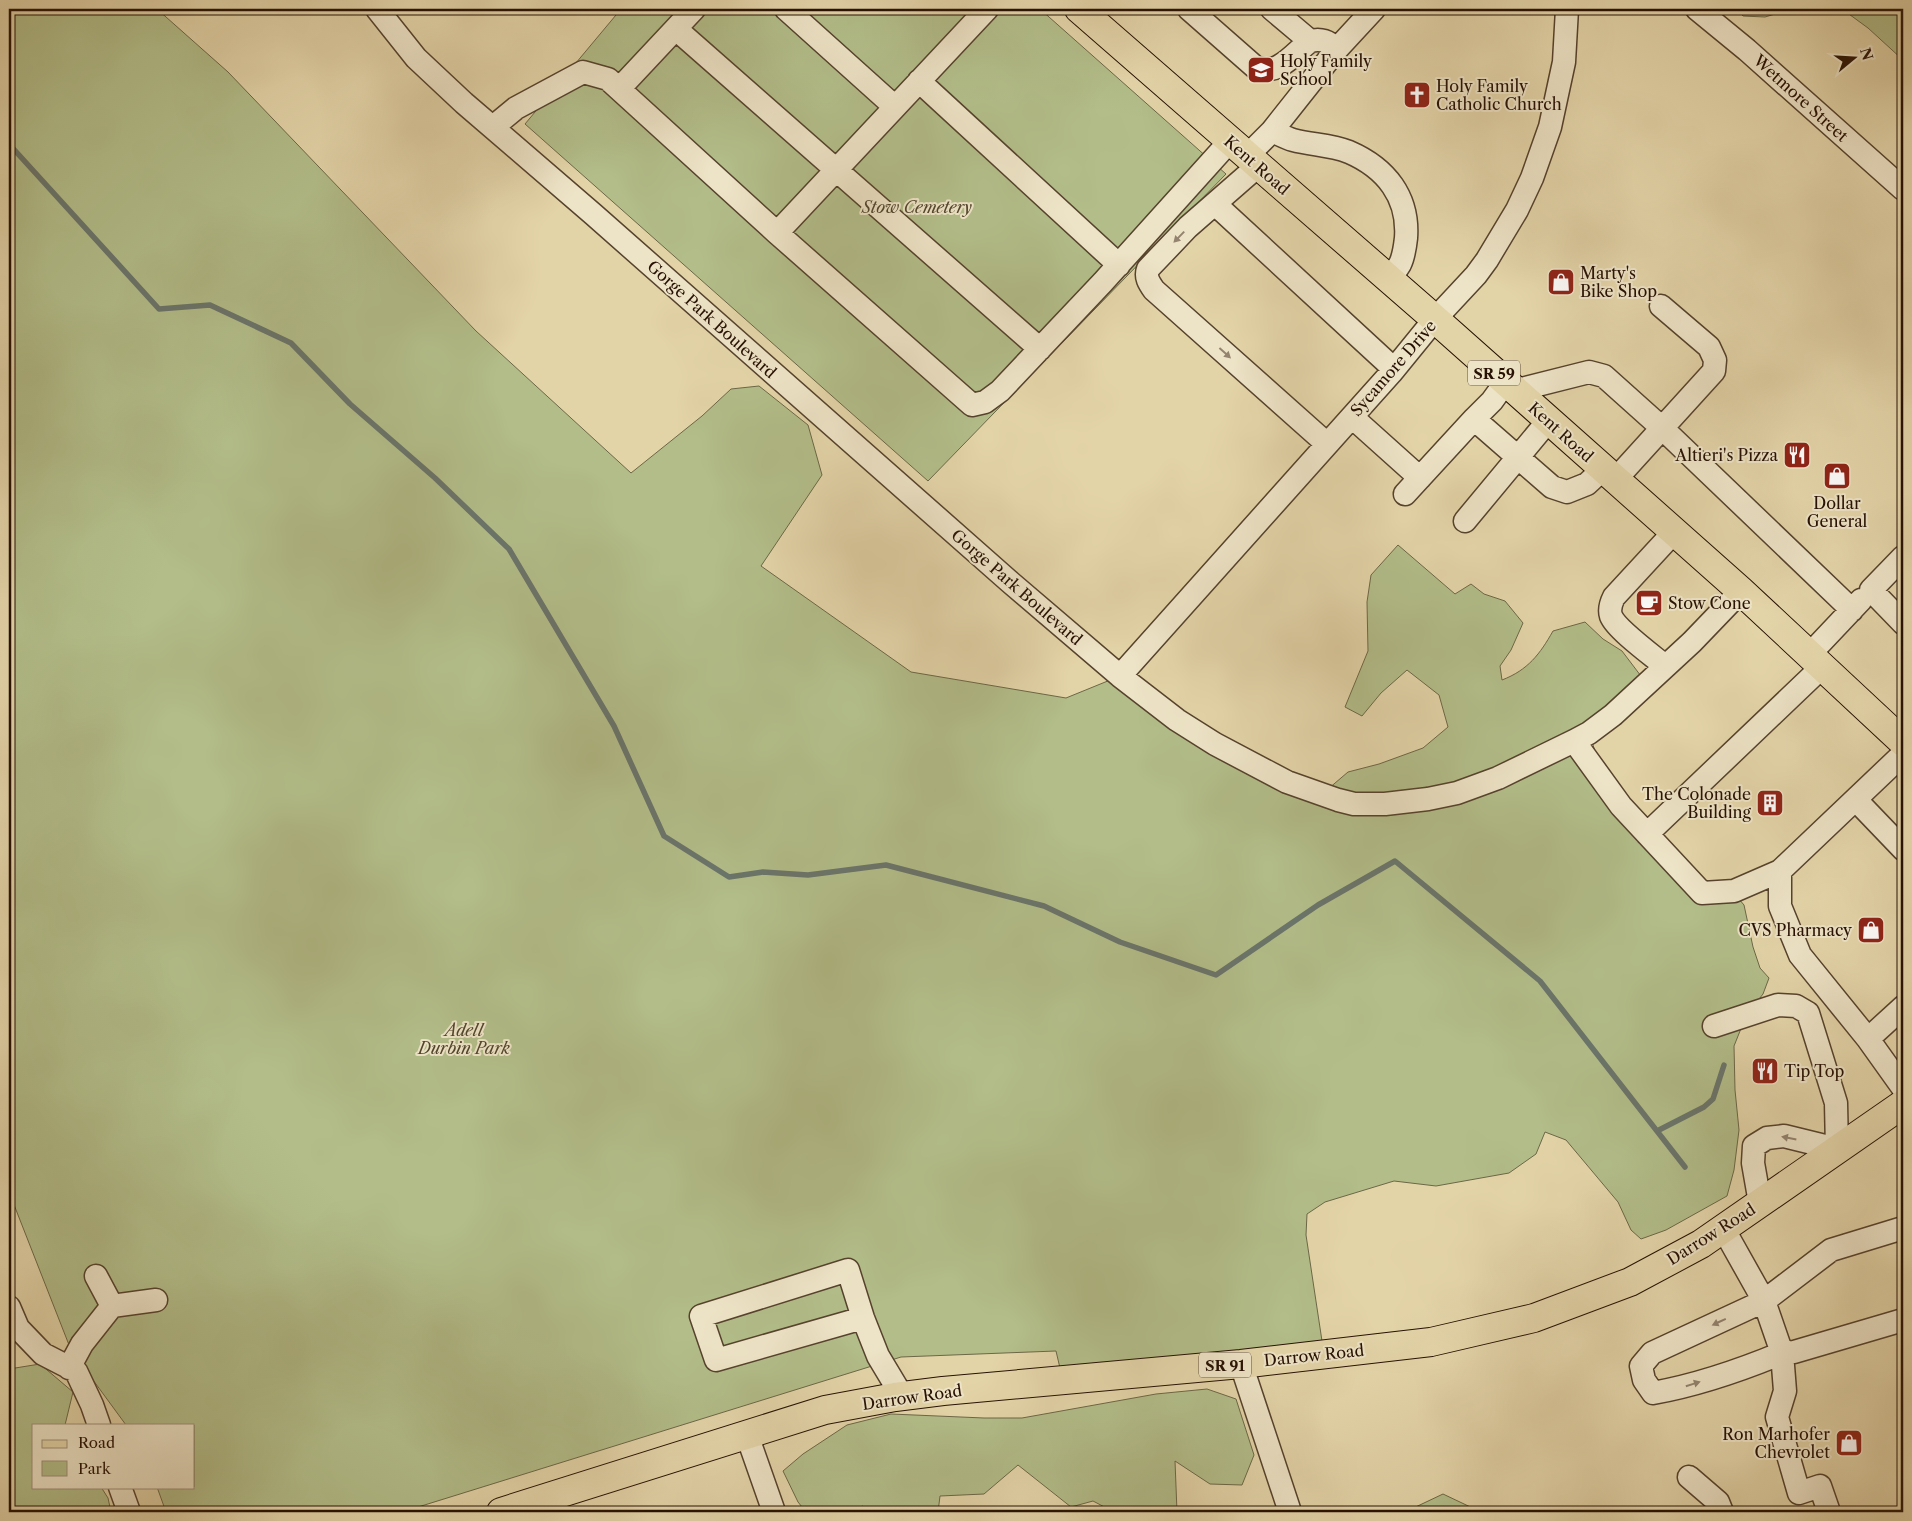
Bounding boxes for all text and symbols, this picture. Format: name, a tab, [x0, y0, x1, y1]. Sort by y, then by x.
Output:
north arrow	[1830, 32, 1880, 82]
text: N	[1856, 45, 1877, 63]
street label: Wetmore Street	[1749, 50, 1853, 146]
place label: Holy Family School	[1280, 51, 1373, 89]
school or university icon: Holy Family School	[1246, 55, 1276, 85]
place label: Holy Family Catholic Church	[1436, 76, 1562, 114]
church icon: Holy Family Catholic Church	[1402, 80, 1432, 110]
street label: Kent Road	[1220, 131, 1294, 199]
park label: Stow Cemetery	[861, 197, 972, 217]
one-way arrow	[1173, 231, 1185, 243]
street label: Gorge Park Boulevard	[643, 256, 781, 382]
place label: Marty's Bike Shop	[1580, 263, 1657, 301]
shop icon: Marty's Bike Shop	[1546, 267, 1576, 297]
street label: Sycamore Drive	[1346, 316, 1440, 420]
one-way arrow	[1218, 348, 1231, 359]
road number: SR 59	[1468, 360, 1520, 386]
street label: Kent Road	[1524, 398, 1598, 467]
restaurant icon: Altieri's Pizza	[1782, 440, 1812, 470]
place label: Altieri's Pizza	[1674, 445, 1779, 465]
shop icon: Dollar General	[1822, 461, 1852, 491]
place label: Dollar General	[1807, 493, 1868, 531]
street label: Gorge Park Boulevard	[947, 525, 1087, 649]
cafe icon: Stow Cone	[1634, 588, 1664, 618]
place label: Stow Cone	[1668, 593, 1751, 613]
place label: The Colonade Building	[1642, 784, 1752, 822]
building icon: The Colonade Building	[1755, 788, 1785, 818]
shop icon: CVS Pharmacy	[1856, 915, 1886, 945]
place label: CVS Pharmacy	[1738, 920, 1853, 940]
park label: Adell Durbin Park	[416, 1020, 510, 1058]
restaurant icon: Tip Top	[1750, 1056, 1780, 1086]
place label: Tip Top	[1784, 1061, 1845, 1081]
one-way arrow	[1782, 1134, 1797, 1142]
street label: Darrow Road	[1663, 1199, 1759, 1269]
one-way arrow	[1712, 1317, 1727, 1326]
street label: Darrow Road	[1263, 1340, 1365, 1370]
road number: SR 91	[1199, 1352, 1251, 1378]
one-way arrow	[1686, 1379, 1701, 1387]
street label: Darrow Road	[861, 1380, 963, 1414]
legend	[32, 1424, 195, 1488]
place label: Ron Marhofer Chevrolet	[1722, 1424, 1830, 1462]
shop icon: Ron Marhofer Chevrolet	[1834, 1428, 1864, 1458]
text: Road	[78, 1433, 115, 1452]
text: Park	[78, 1459, 112, 1478]

